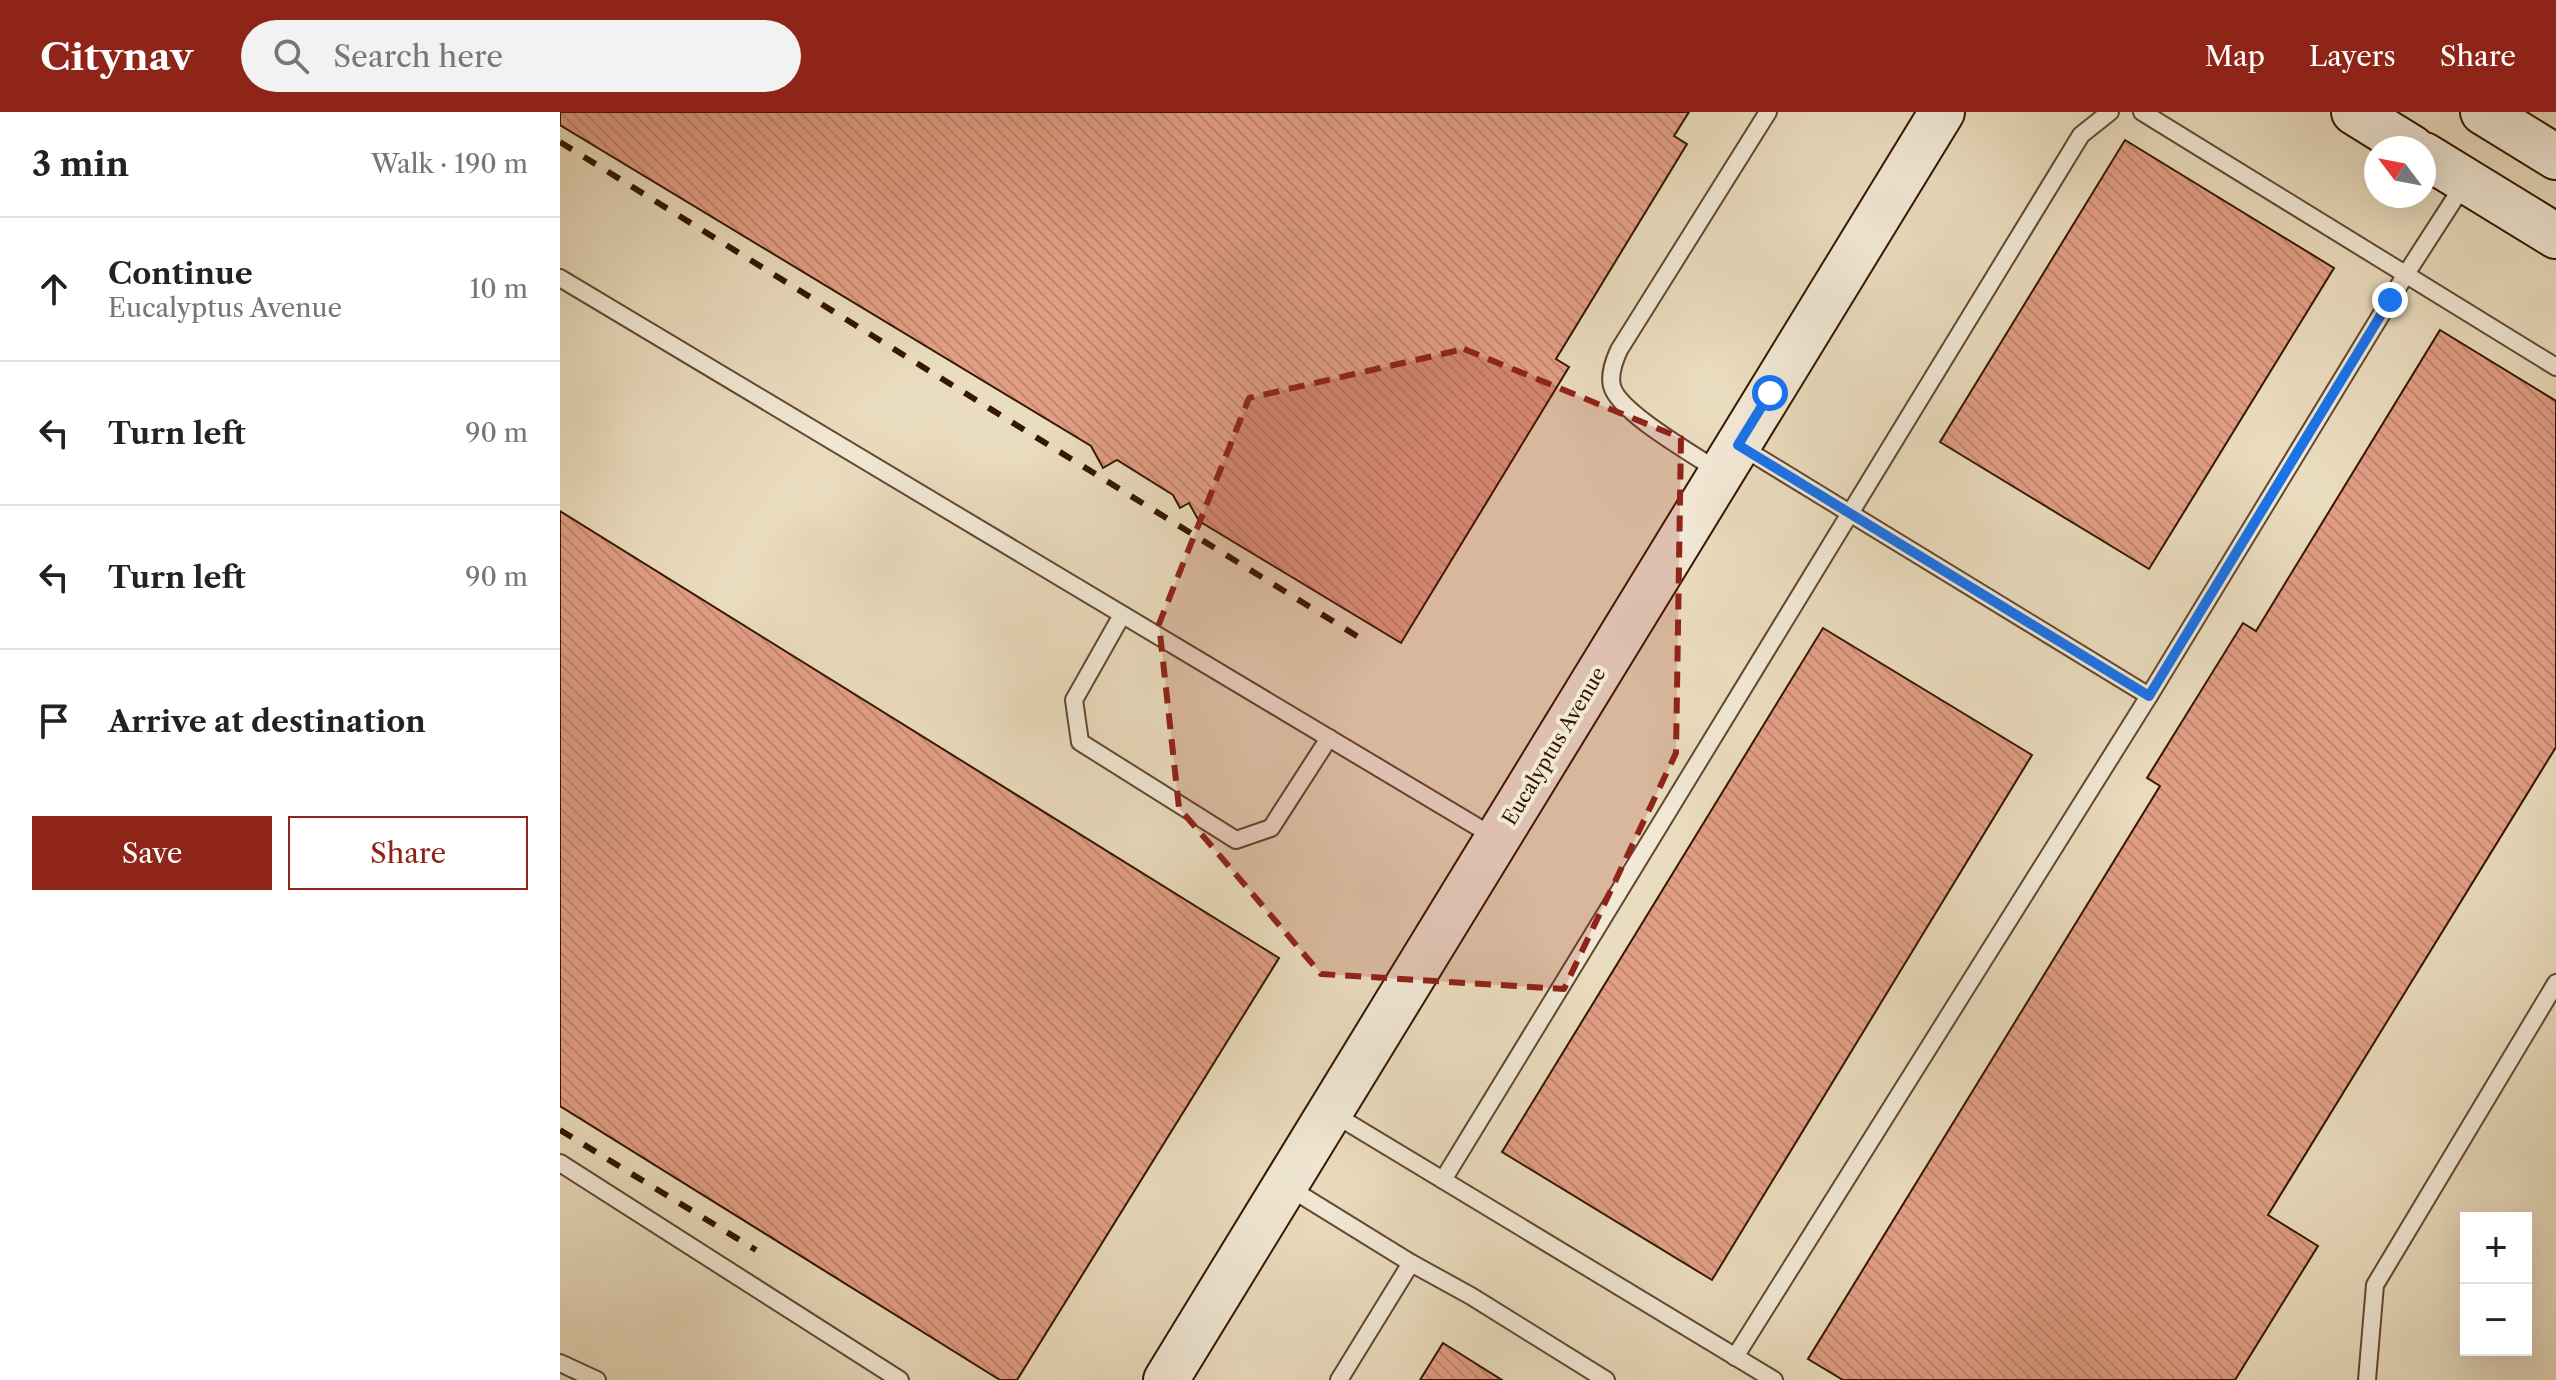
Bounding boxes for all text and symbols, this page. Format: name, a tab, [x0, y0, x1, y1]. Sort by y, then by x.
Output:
search box	[241, 20, 801, 92]
text: Citynav	[40, 33, 193, 80]
icon: search	[269, 34, 313, 78]
text: Search here	[333, 38, 503, 75]
text: Map	[2205, 39, 2265, 73]
text: Layers	[2309, 39, 2396, 73]
text: Share	[2440, 39, 2516, 73]
north arrow	[2364, 136, 2436, 208]
text: 3 min	[32, 143, 129, 185]
text: Walk · 190 m	[371, 148, 528, 180]
text: Continue	[108, 255, 253, 292]
icon: ahead	[32, 267, 76, 311]
text: 10 m	[469, 273, 528, 305]
route end	[2372, 282, 2408, 318]
text: Eucalyptus Avenue	[108, 292, 342, 324]
route start	[1752, 375, 1788, 411]
icon: left	[32, 411, 76, 455]
text: Turn left	[108, 415, 245, 452]
text: 90 m	[465, 417, 528, 449]
icon: left	[32, 555, 76, 599]
text: Turn left	[108, 559, 245, 596]
text: 90 m	[465, 561, 528, 593]
street label: Eucalyptus Avenue	[1497, 663, 1611, 829]
icon: arrive	[32, 699, 76, 743]
text: Arrive at destination	[108, 703, 426, 740]
button: Save	[32, 816, 272, 890]
button: Share	[288, 816, 528, 890]
map controls	[2460, 1212, 2532, 1356]
button: +	[2460, 1212, 2532, 1284]
button: −	[2460, 1284, 2532, 1356]

